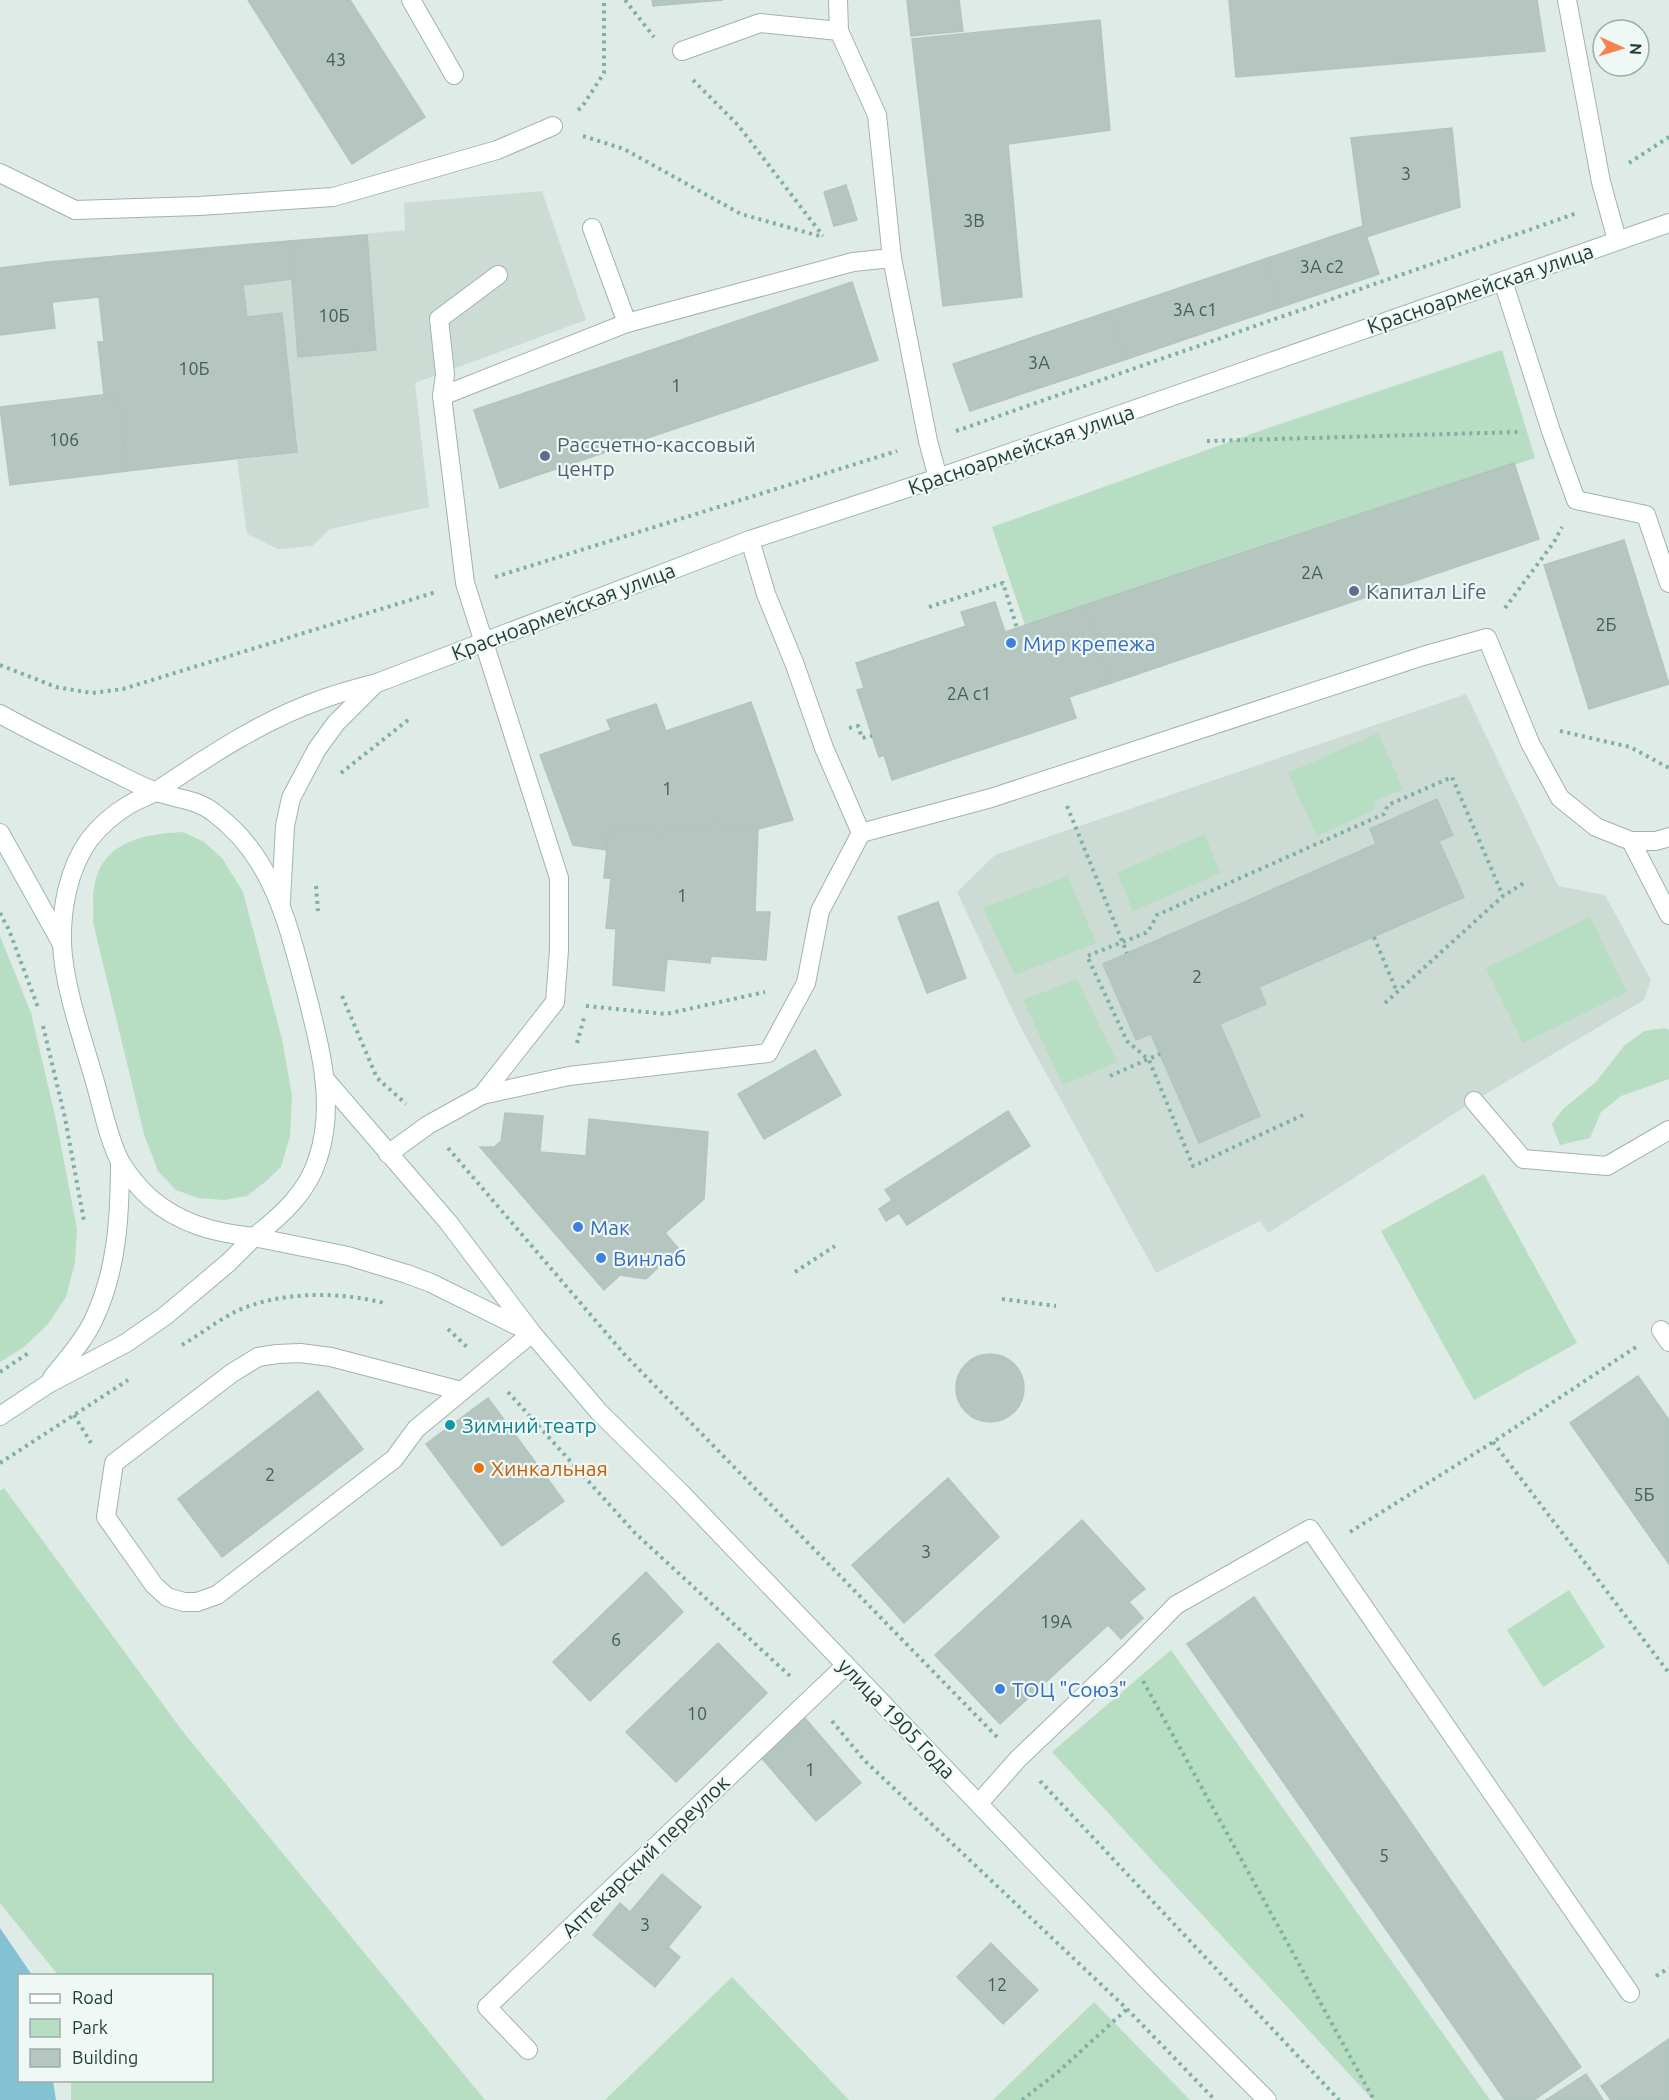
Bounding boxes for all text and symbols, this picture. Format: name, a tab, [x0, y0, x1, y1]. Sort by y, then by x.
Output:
north arrow	[1591, 18, 1651, 78]
text: N	[1627, 42, 1645, 56]
house number: 43	[326, 49, 346, 69]
house number: 3	[1401, 163, 1411, 183]
house number: 3В	[963, 210, 985, 230]
street label: Красноармейская улица	[1364, 238, 1596, 338]
house number: 3А с2	[1300, 256, 1344, 276]
house number: 3А с1	[1173, 299, 1217, 319]
house number: 10Б	[318, 305, 350, 325]
house number: 3А	[1028, 352, 1050, 372]
house number: 10Б	[178, 358, 210, 378]
house number: 1	[671, 375, 681, 395]
street label: Красноармейская улица	[905, 399, 1137, 499]
house number: 106	[49, 429, 79, 449]
place label: Рассчетно-кассовый центр	[557, 432, 756, 480]
marker: Рассчетно-кассовый центр	[538, 449, 552, 463]
street label: Красноармейская улица	[448, 557, 678, 665]
house number: 2А	[1301, 562, 1323, 582]
place label: Капитал Life	[1366, 579, 1487, 603]
marker: Капитал Life	[1347, 584, 1361, 598]
house number: 2Б	[1595, 614, 1617, 634]
place label: Мир крепежа	[1023, 631, 1155, 655]
marker: Мир крепежа	[1004, 636, 1018, 650]
house number: 2А с1	[947, 683, 991, 703]
house number: 1	[662, 778, 672, 798]
house number: 1	[677, 885, 687, 905]
house number: 2	[1192, 966, 1202, 986]
place label: Мак	[590, 1215, 630, 1239]
marker: Мак	[571, 1220, 585, 1234]
place label: Винлаб	[613, 1246, 686, 1270]
marker: Винлаб	[594, 1251, 608, 1265]
place label: Зимний театр	[462, 1413, 597, 1437]
marker: Зимний театр	[443, 1418, 457, 1432]
place label: Хинкальная	[491, 1456, 608, 1480]
marker: Хинкальная	[472, 1461, 486, 1475]
house number: 2	[265, 1464, 275, 1484]
house number: 5Б	[1633, 1484, 1655, 1504]
house number: 3	[921, 1541, 931, 1561]
house number: 19А	[1040, 1611, 1072, 1631]
house number: 6	[611, 1629, 621, 1649]
street label: улица 1905 Года	[833, 1653, 961, 1783]
place label: ТОЦ "Союз"	[1012, 1677, 1127, 1701]
marker: ТОЦ "Союз"	[993, 1682, 1007, 1696]
house number: 10	[687, 1703, 707, 1723]
house number: 1	[805, 1759, 815, 1779]
street label: Аптекарский переулок	[556, 1770, 734, 1942]
house number: 5	[1379, 1845, 1389, 1865]
house number: 3	[640, 1914, 650, 1934]
legend	[18, 1974, 213, 2082]
house number: 12	[987, 1974, 1007, 1994]
text: Road	[72, 1987, 114, 2007]
text: Park	[72, 2017, 108, 2037]
text: Building	[72, 2047, 138, 2067]

